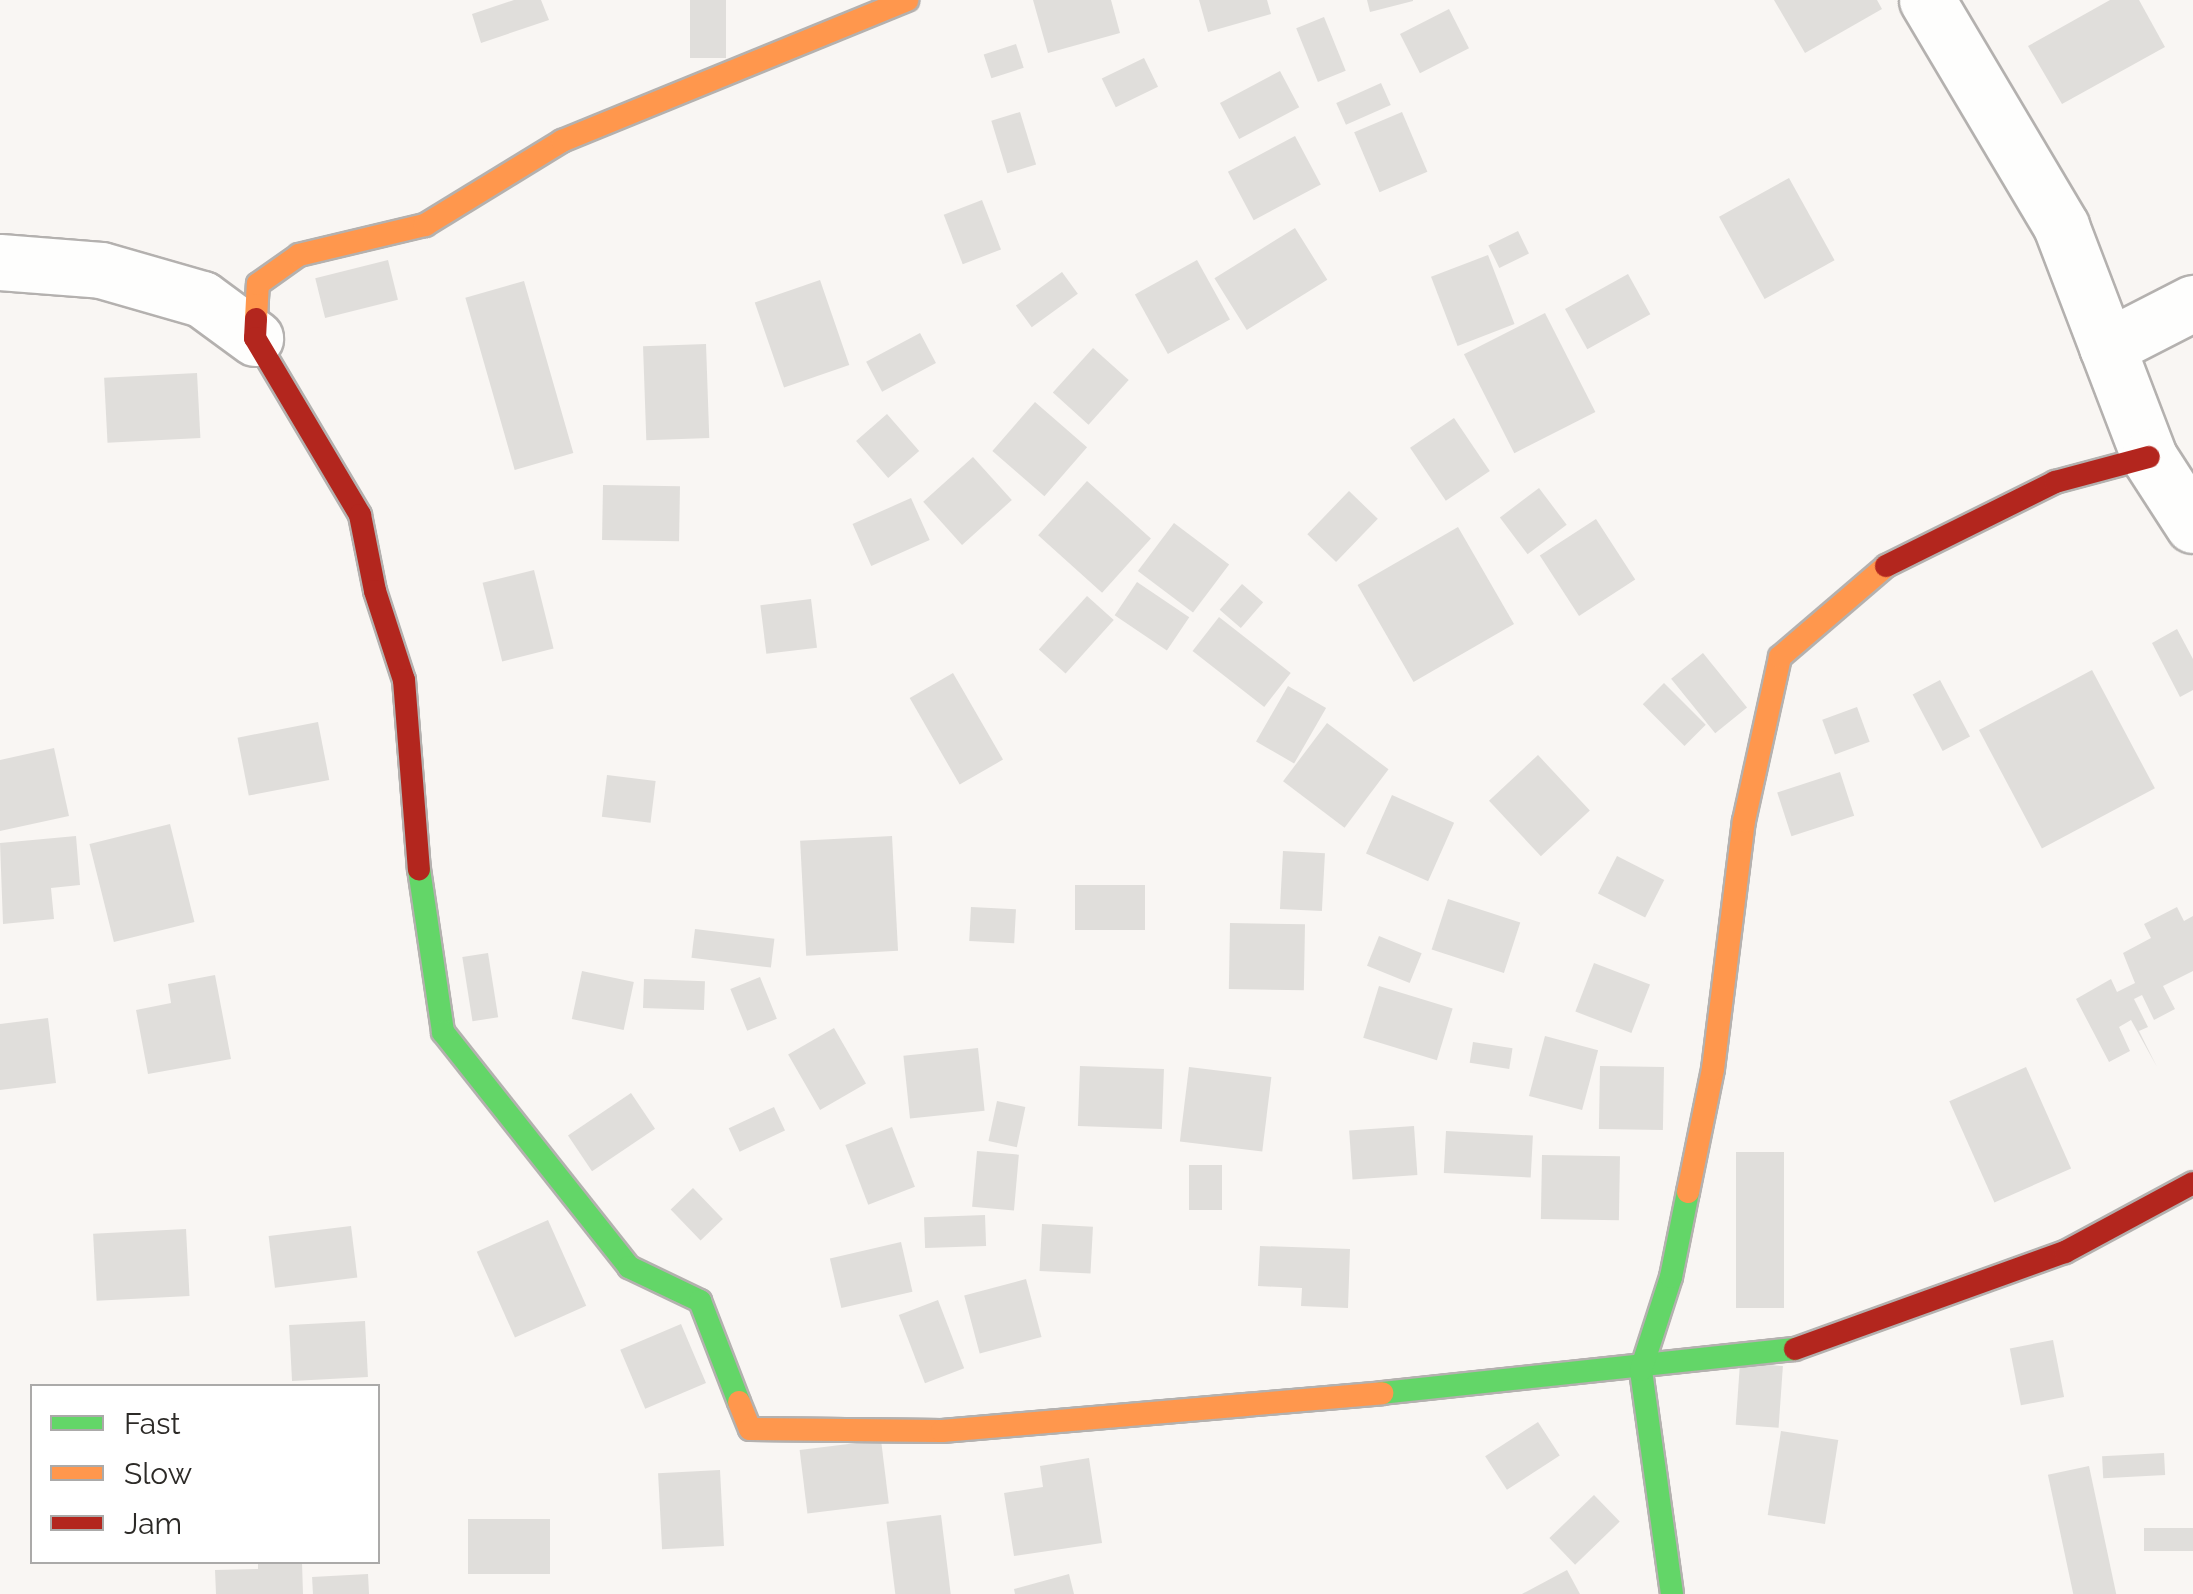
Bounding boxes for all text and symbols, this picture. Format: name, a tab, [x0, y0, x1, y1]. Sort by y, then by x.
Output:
legend	[30, 1384, 380, 1564]
text: Fast	[124, 1406, 181, 1441]
text: Slow	[124, 1456, 192, 1491]
text: Jam	[124, 1506, 182, 1541]

